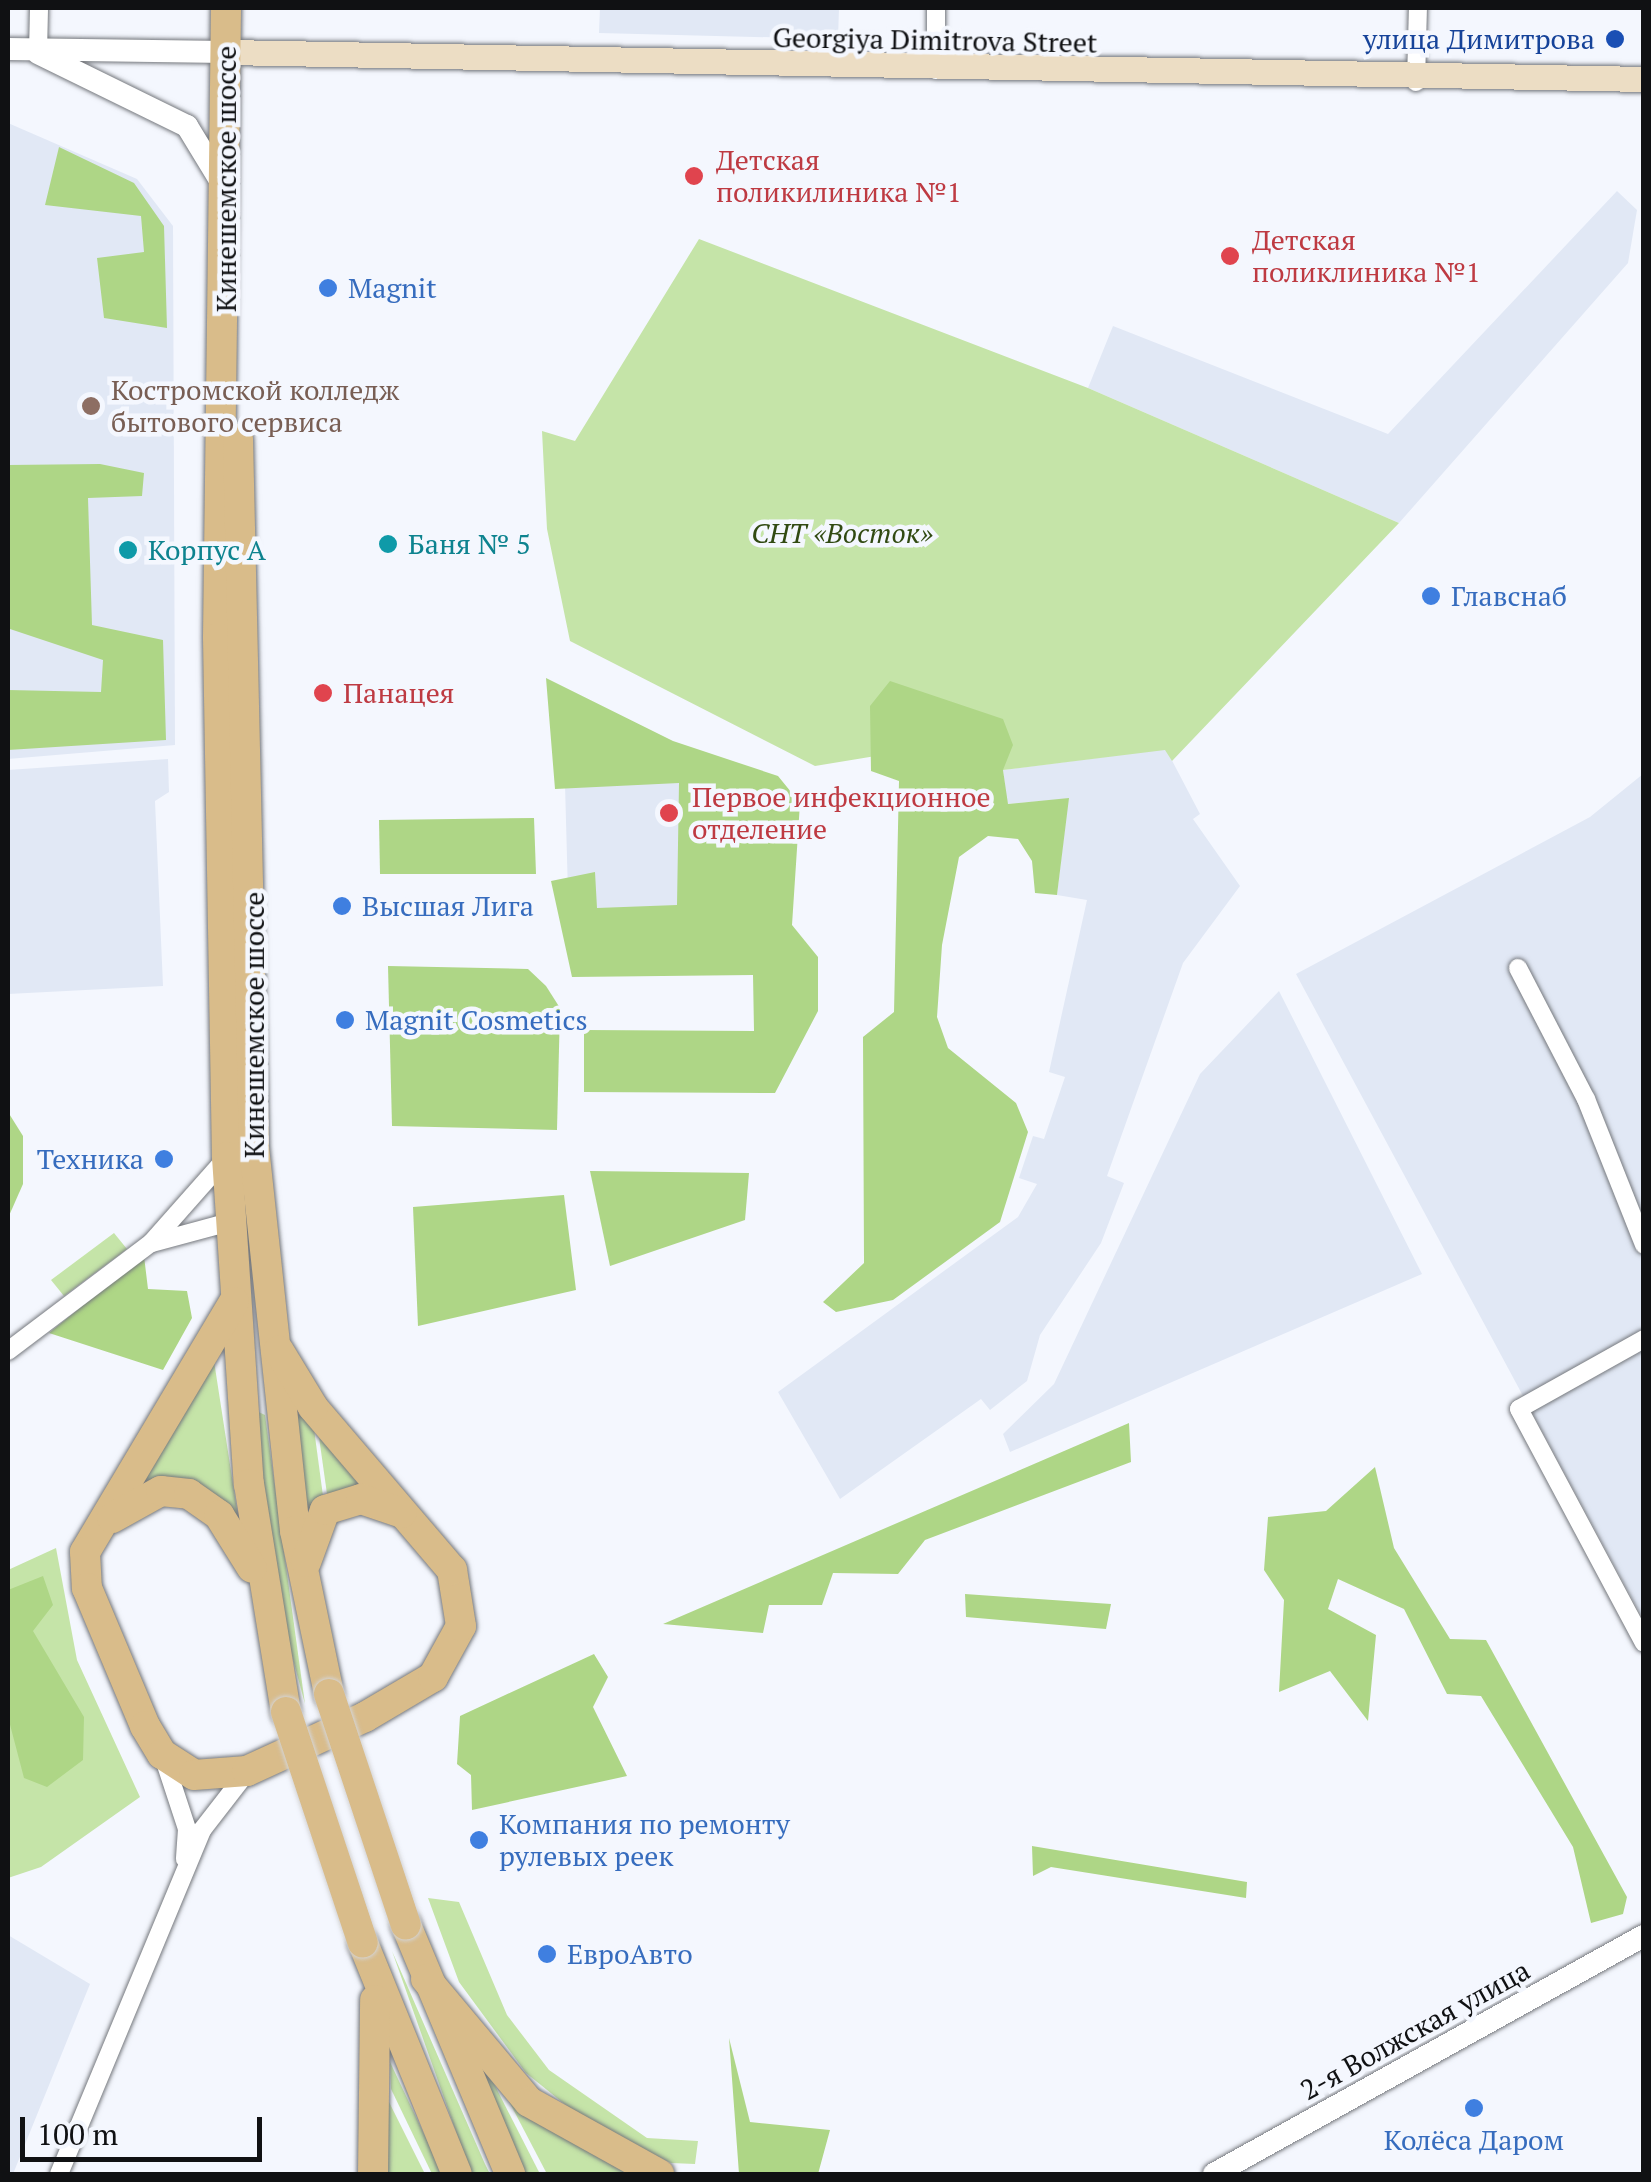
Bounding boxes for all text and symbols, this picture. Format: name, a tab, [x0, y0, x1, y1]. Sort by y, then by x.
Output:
street label: Georgiya Dimitrova Street	[772, 20, 1098, 60]
place label: улица Димитрова	[1363, 22, 1595, 56]
marker: улица Димитрова	[1604, 28, 1626, 50]
street label: Кинешемское шоссе	[209, 46, 243, 312]
place label: Детская поликилиника №1	[716, 143, 962, 209]
marker: Детская поликилиника №1	[681, 163, 707, 189]
place label: Детская поликлиника №1	[1252, 223, 1481, 289]
marker: Детская поликлиника №1	[1217, 243, 1243, 269]
place label: Magnit	[348, 271, 437, 305]
marker: Magnit	[317, 277, 339, 299]
place label: Костромской колледж бытового сервиса	[111, 373, 399, 439]
marker: Костромской колледж бытового сервиса	[80, 395, 102, 417]
park label: СНТ «Восток»	[751, 516, 933, 550]
place label: Баня № 5	[408, 527, 531, 561]
place label: Корпус А	[148, 533, 266, 567]
marker: Баня № 5	[377, 533, 399, 555]
marker: Корпус А	[117, 539, 139, 561]
place label: Главснаб	[1451, 579, 1567, 613]
marker: Главснаб	[1420, 585, 1442, 607]
place label: Панацея	[343, 676, 454, 710]
marker: Панацея	[312, 682, 334, 704]
place label: Первое инфекционное отделение	[692, 780, 991, 846]
marker: Первое инфекционное отделение	[656, 800, 682, 826]
place label: Высшая Лига	[362, 889, 534, 923]
street label: Кинешемское шоссе	[237, 892, 271, 1158]
marker: Высшая Лига	[331, 895, 353, 917]
place label: Magnit Cosmetics	[365, 1003, 588, 1037]
marker: Magnit Cosmetics	[334, 1009, 356, 1031]
place label: Техника	[37, 1142, 144, 1176]
marker: Техника	[153, 1148, 175, 1170]
place label: Компания по ремонту рулевых реек	[499, 1807, 790, 1873]
marker: Компания по ремонту рулевых реек	[468, 1829, 490, 1851]
place label: ЕвроАвто	[567, 1937, 693, 1971]
marker: ЕвроАвто	[536, 1943, 558, 1965]
street label: 2-я Волжская улица	[1295, 1953, 1535, 2107]
scale bar	[25, 2097, 268, 2159]
marker: Колёса Даром	[1463, 2097, 1485, 2119]
text: 100 m	[37, 2114, 118, 2154]
place label: Колёса Даром	[1384, 2123, 1564, 2157]

